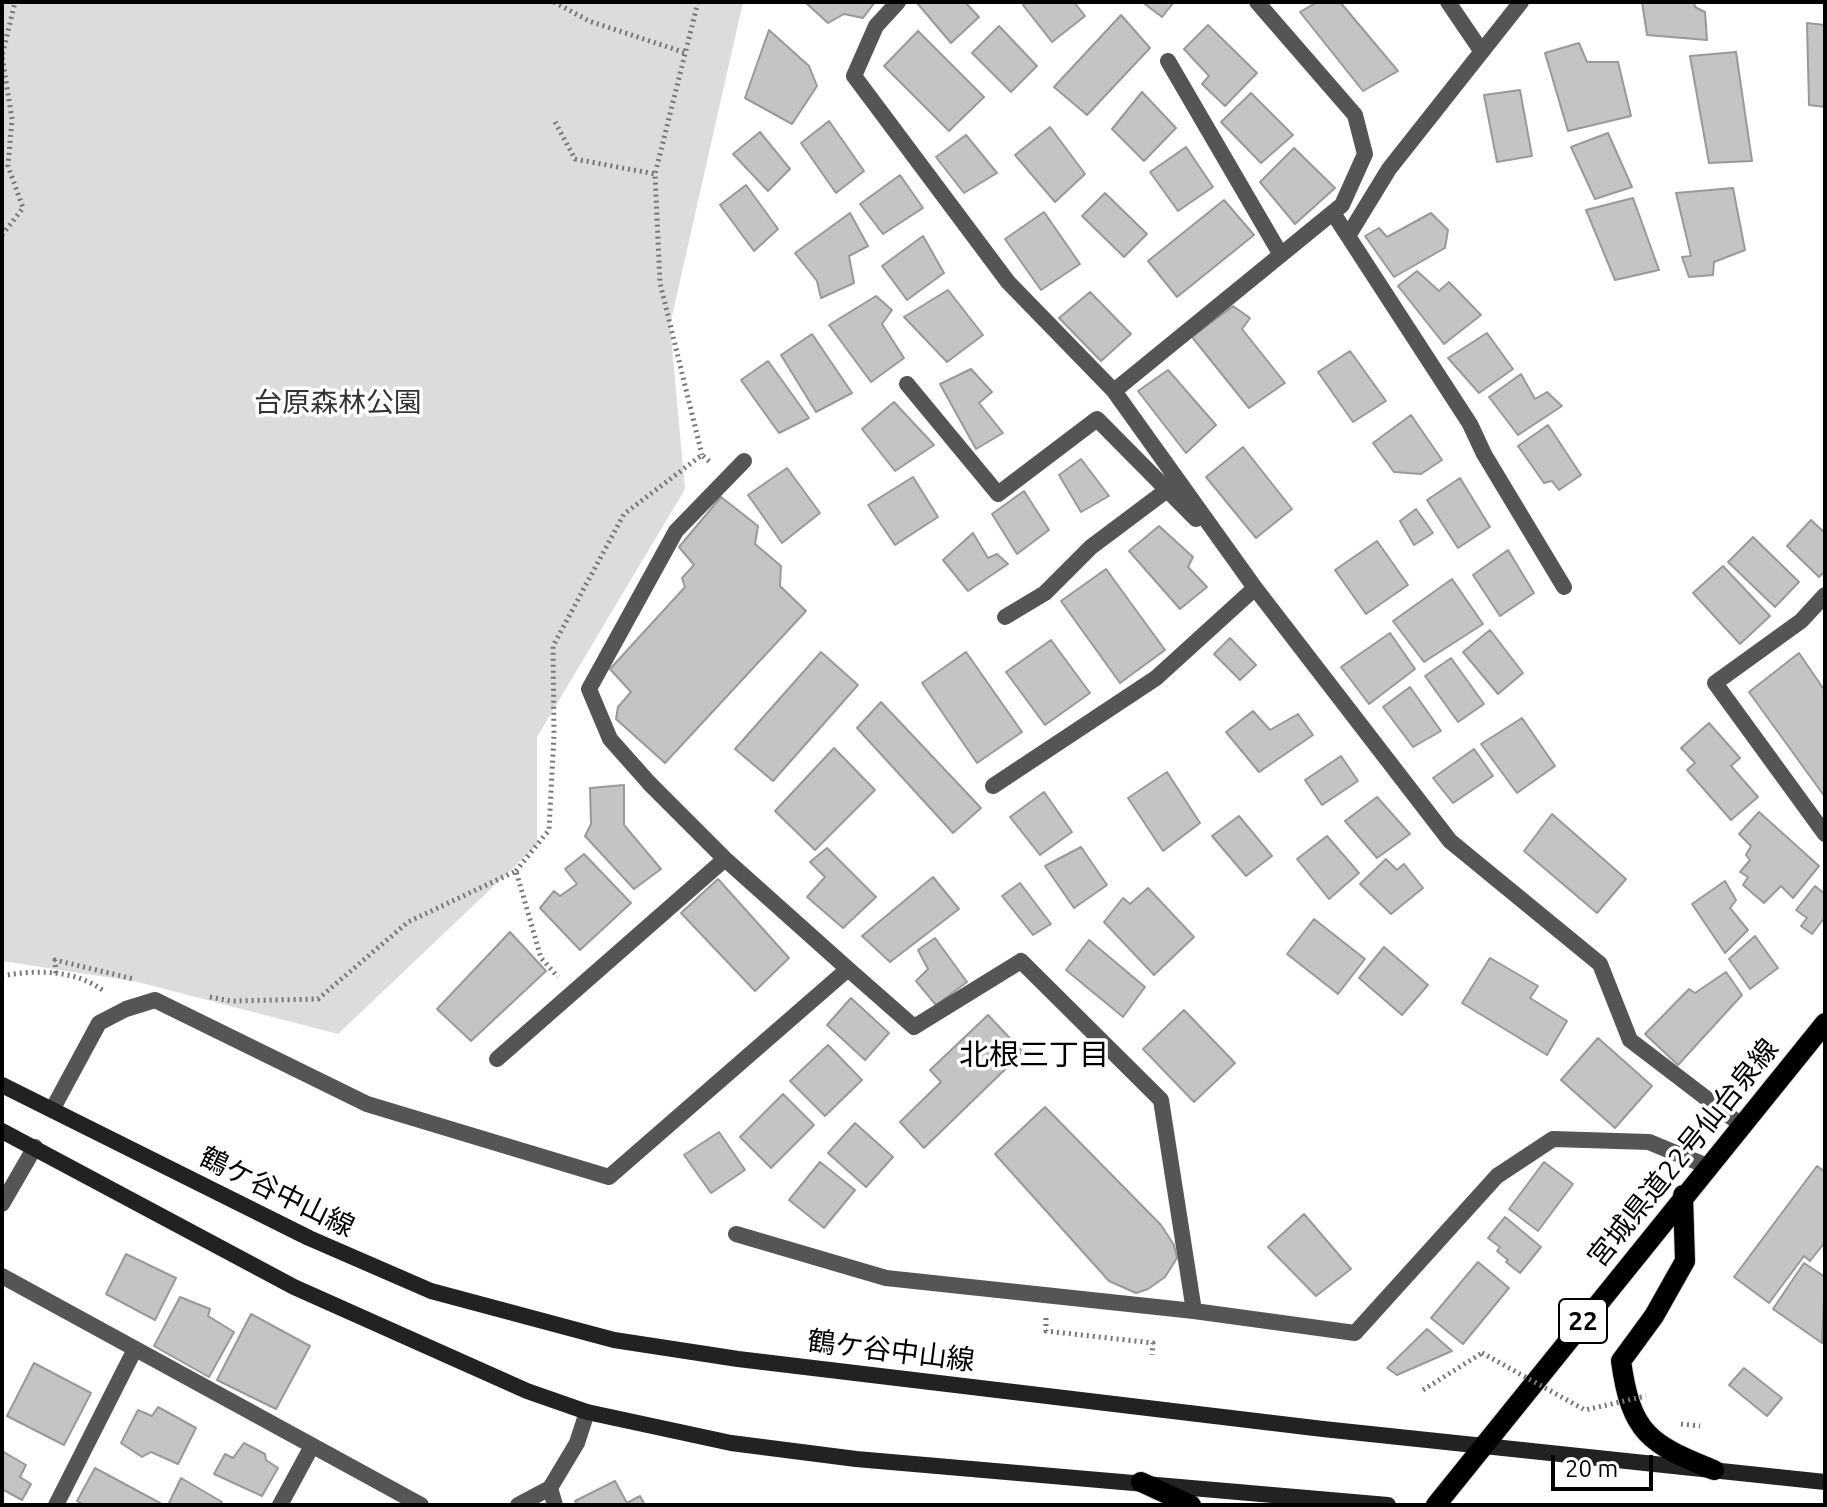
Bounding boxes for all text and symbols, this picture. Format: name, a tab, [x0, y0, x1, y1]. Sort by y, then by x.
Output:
park label: 台原森林公園	[254, 386, 422, 420]
street label: 宮城県道22号仙台泉線	[1581, 1032, 1785, 1274]
district label: 北根三丁目	[959, 1037, 1109, 1073]
street label: 鶴ケ谷中山線	[194, 1140, 360, 1244]
road number: 22	[1559, 1299, 1607, 1343]
street label: 鶴ケ谷中山線	[806, 1324, 976, 1378]
scale bar	[1555, 1439, 1657, 1489]
text: 20 m	[1565, 1455, 1618, 1482]

